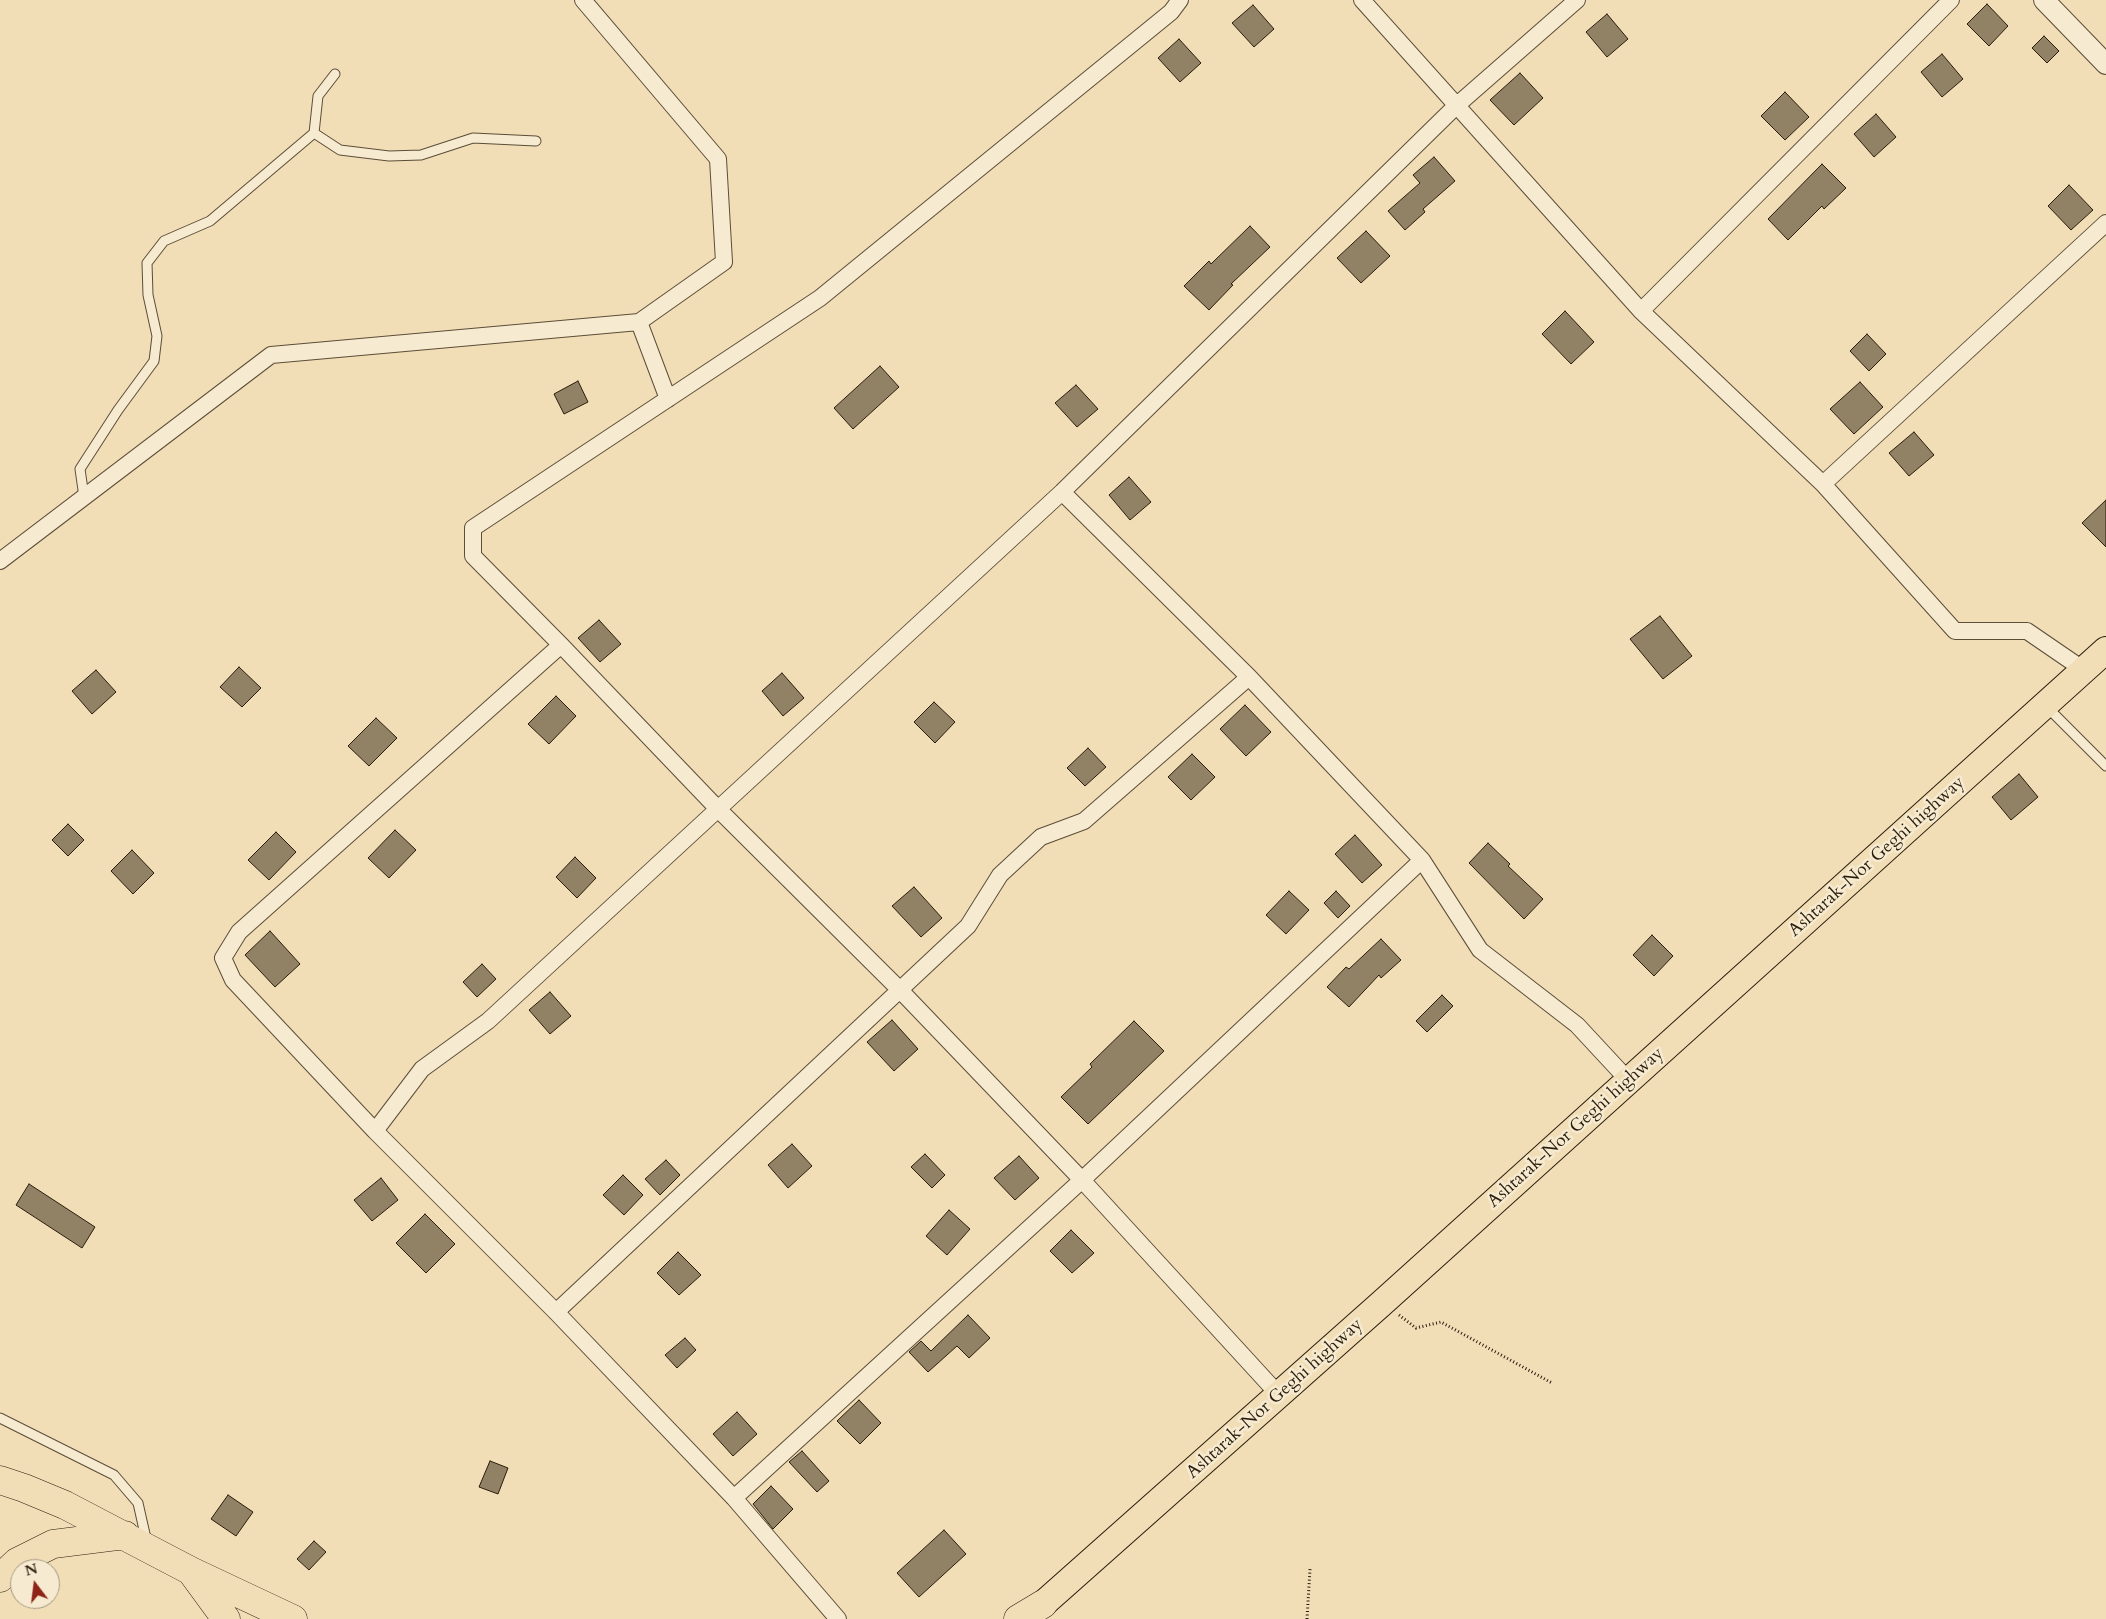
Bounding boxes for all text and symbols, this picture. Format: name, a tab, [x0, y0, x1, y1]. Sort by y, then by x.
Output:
street label: Ashtarak-Nor Geghi highway	[1784, 772, 1970, 942]
street label: Ashtarak-Nor Geghi highway	[1483, 1043, 1669, 1213]
street label: Ashtarak-Nor Geghi highway	[1182, 1314, 1368, 1484]
north arrow	[10, 1559, 60, 1609]
text: N	[23, 1559, 40, 1581]

